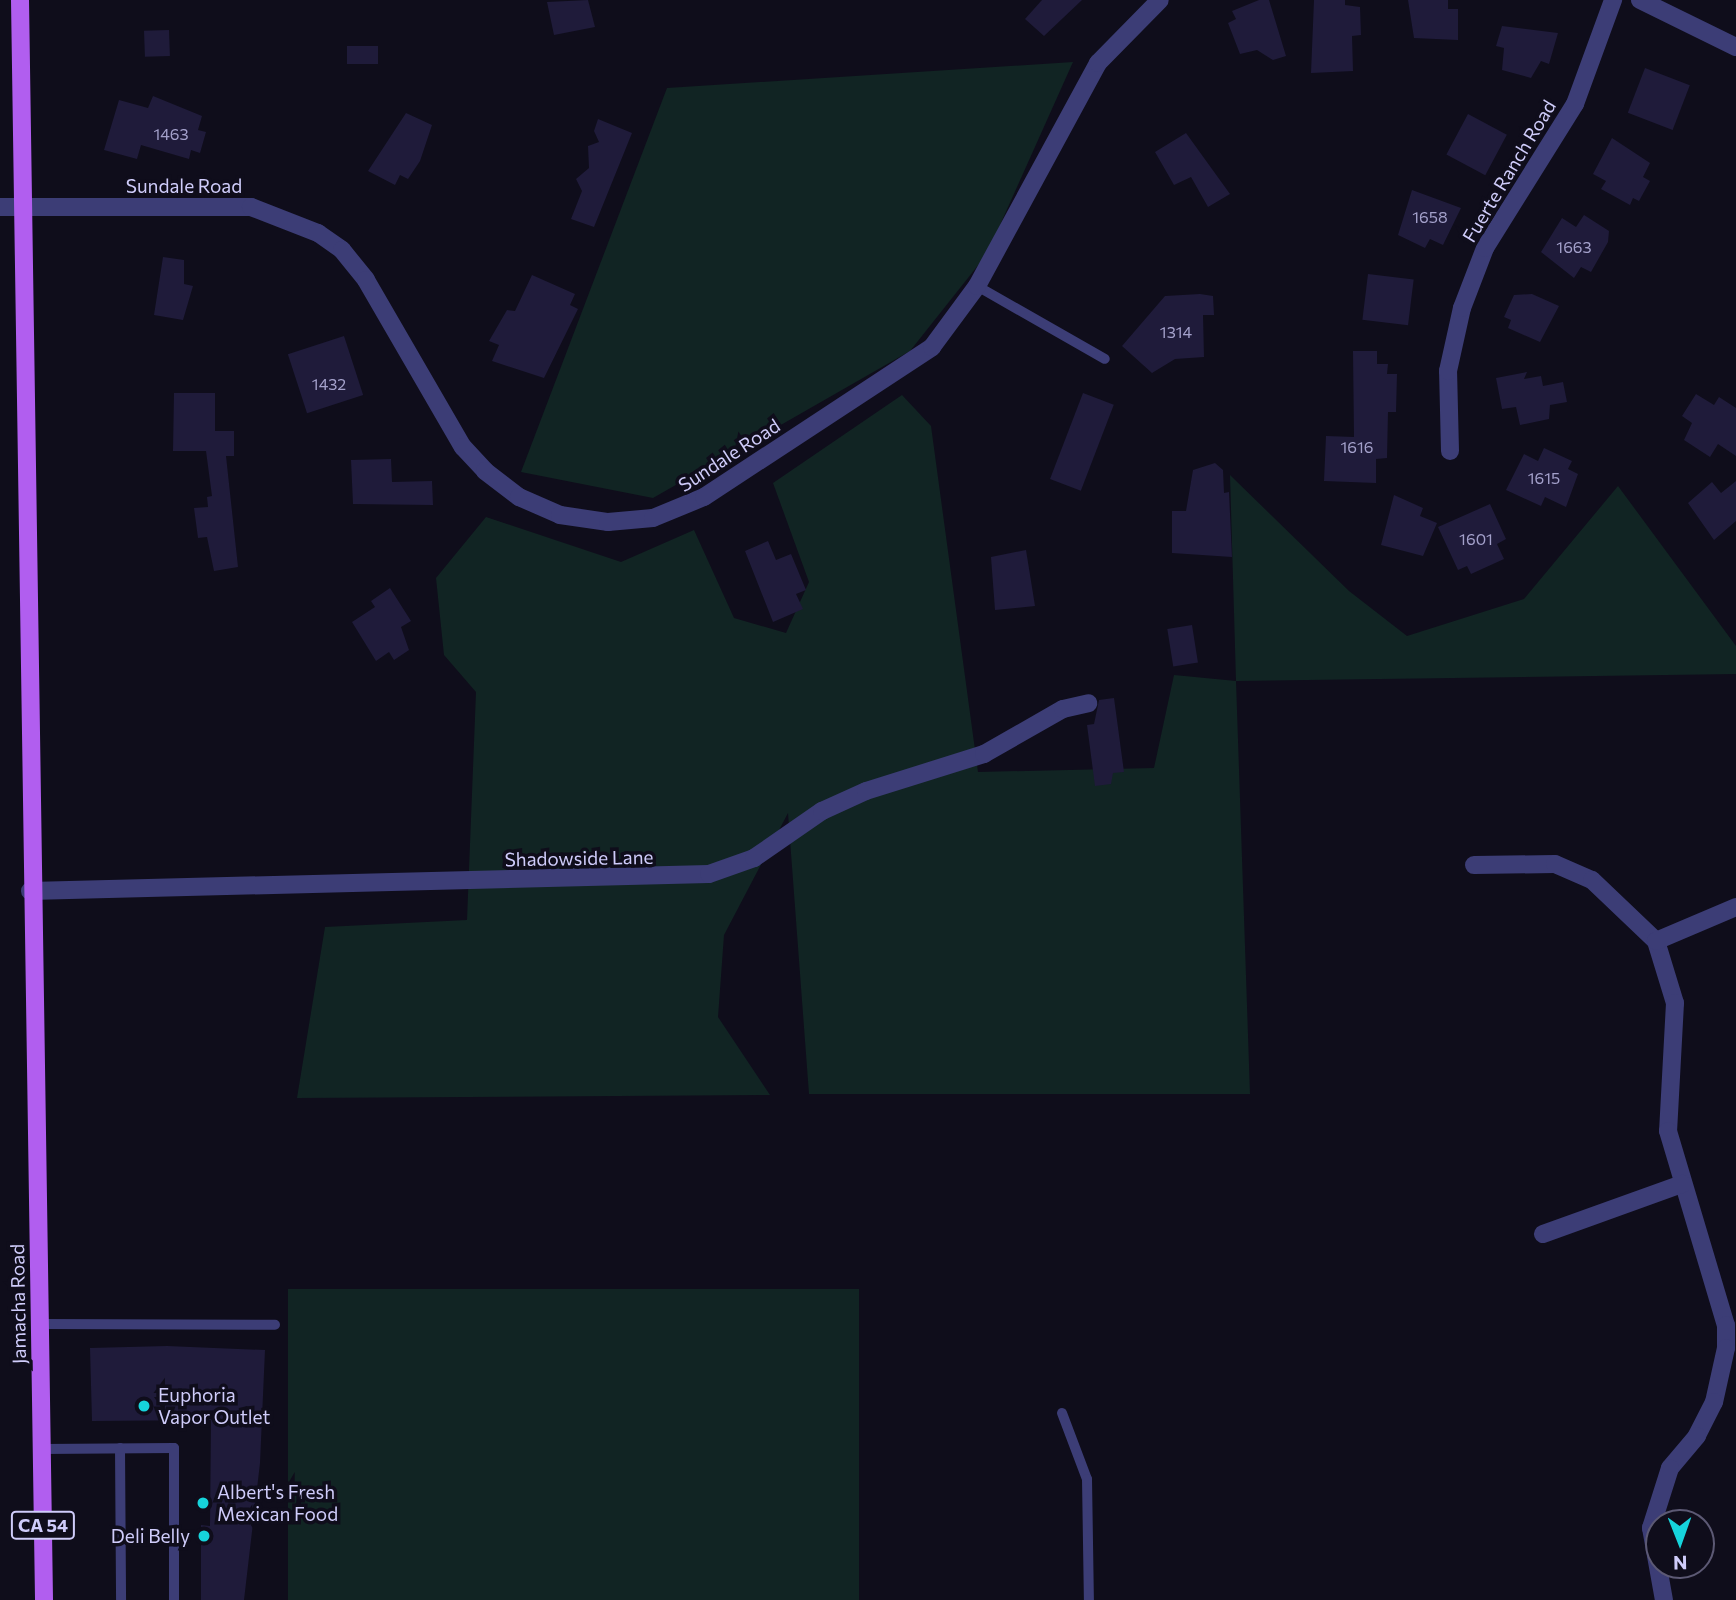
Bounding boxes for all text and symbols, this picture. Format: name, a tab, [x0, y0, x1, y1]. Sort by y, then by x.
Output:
street label: Fuerte Ranch Road	[1458, 96, 1560, 246]
house number: 1463	[153, 124, 189, 144]
street label: Sundale Road	[126, 175, 242, 197]
house number: 1658	[1412, 207, 1448, 227]
house number: 1663	[1556, 237, 1592, 257]
house number: 1314	[1160, 322, 1192, 342]
house number: 1432	[312, 374, 346, 394]
street label: Sundale Road	[674, 414, 784, 496]
house number: 1616	[1340, 437, 1374, 457]
house number: 1615	[1528, 468, 1560, 488]
house number: 1601	[1459, 529, 1493, 549]
street label: Shadowside Lane	[504, 845, 654, 871]
street label: Jamacha Road	[6, 1244, 30, 1364]
place label: Euphoria Vapor Outlet	[158, 1384, 270, 1428]
marker: Euphoria Vapor Outlet	[136, 1398, 152, 1414]
place label: Albert's Fresh Mexican Food	[217, 1481, 338, 1525]
marker: Albert's Fresh Mexican Food	[195, 1495, 211, 1511]
north arrow	[1645, 1509, 1715, 1579]
road number: CA 54	[10, 1510, 76, 1540]
place label: Deli Belly	[111, 1525, 190, 1547]
marker: Deli Belly	[196, 1528, 212, 1544]
text: N	[1673, 1552, 1688, 1575]

